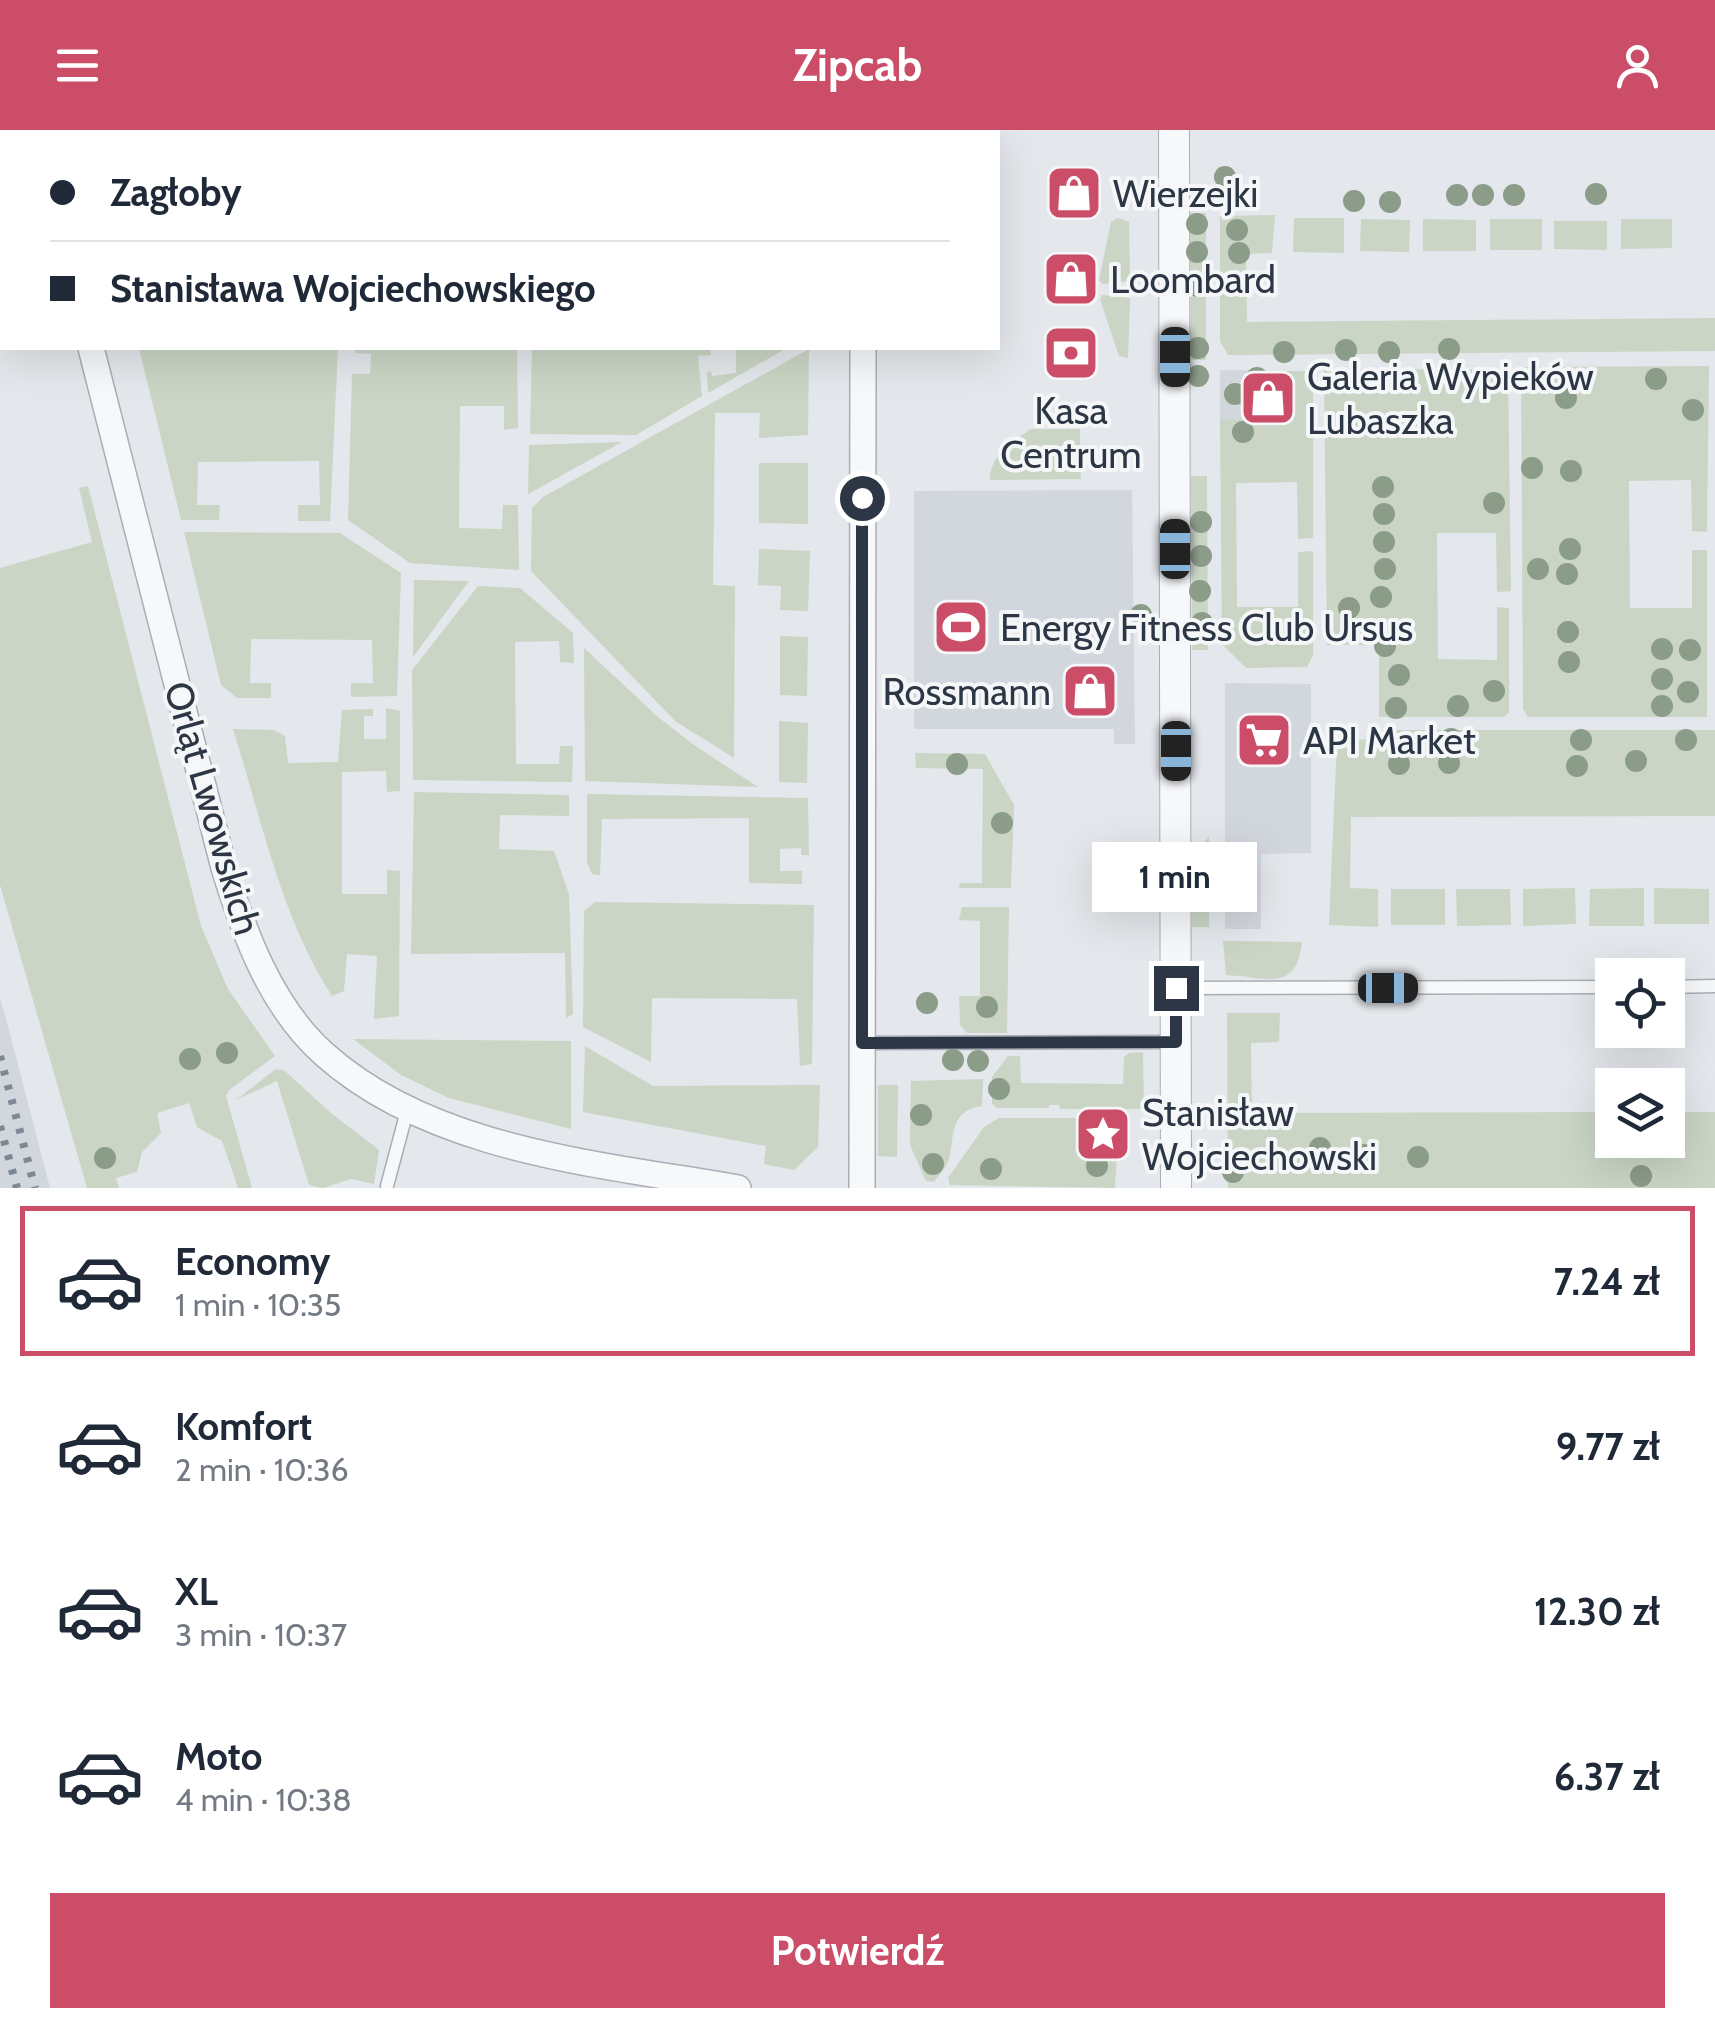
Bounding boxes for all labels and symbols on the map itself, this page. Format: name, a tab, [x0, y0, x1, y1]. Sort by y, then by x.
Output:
shop icon: Wierzejki	[1044, 163, 1104, 223]
place label: Wierzejki	[1113, 170, 1258, 217]
shop icon: Loombard	[1041, 249, 1101, 309]
place label: Loombard	[1110, 256, 1276, 303]
bank icon: Kasa Centrum	[1041, 323, 1101, 383]
car	[1160, 327, 1190, 387]
place label: Galeria Wypieków Lubaszka	[1307, 353, 1594, 444]
shop icon: Galeria Wypieków Lubaszka	[1238, 368, 1298, 428]
place label: Kasa Centrum	[1000, 387, 1142, 478]
route start	[840, 476, 885, 521]
car	[1160, 519, 1190, 579]
sports icon: Energy Fitness Club Ursus	[931, 597, 991, 657]
place label: Energy Fitness Club Ursus	[1000, 604, 1413, 651]
shop icon: Rossmann	[1060, 661, 1120, 721]
place label: Rossmann	[882, 668, 1051, 715]
street label: Orląt Lwowskich	[154, 676, 272, 940]
supermarket icon: API Market	[1234, 710, 1294, 770]
place label: API Market	[1303, 717, 1476, 764]
car	[1161, 721, 1191, 781]
callout: 1 min	[1094, 843, 1258, 913]
route end	[1154, 966, 1199, 1011]
car	[1358, 973, 1418, 1003]
place label: Stanisław Wojciechowski	[1142, 1089, 1377, 1180]
place icon: Stanisław Wojciechowski	[1073, 1104, 1133, 1164]

